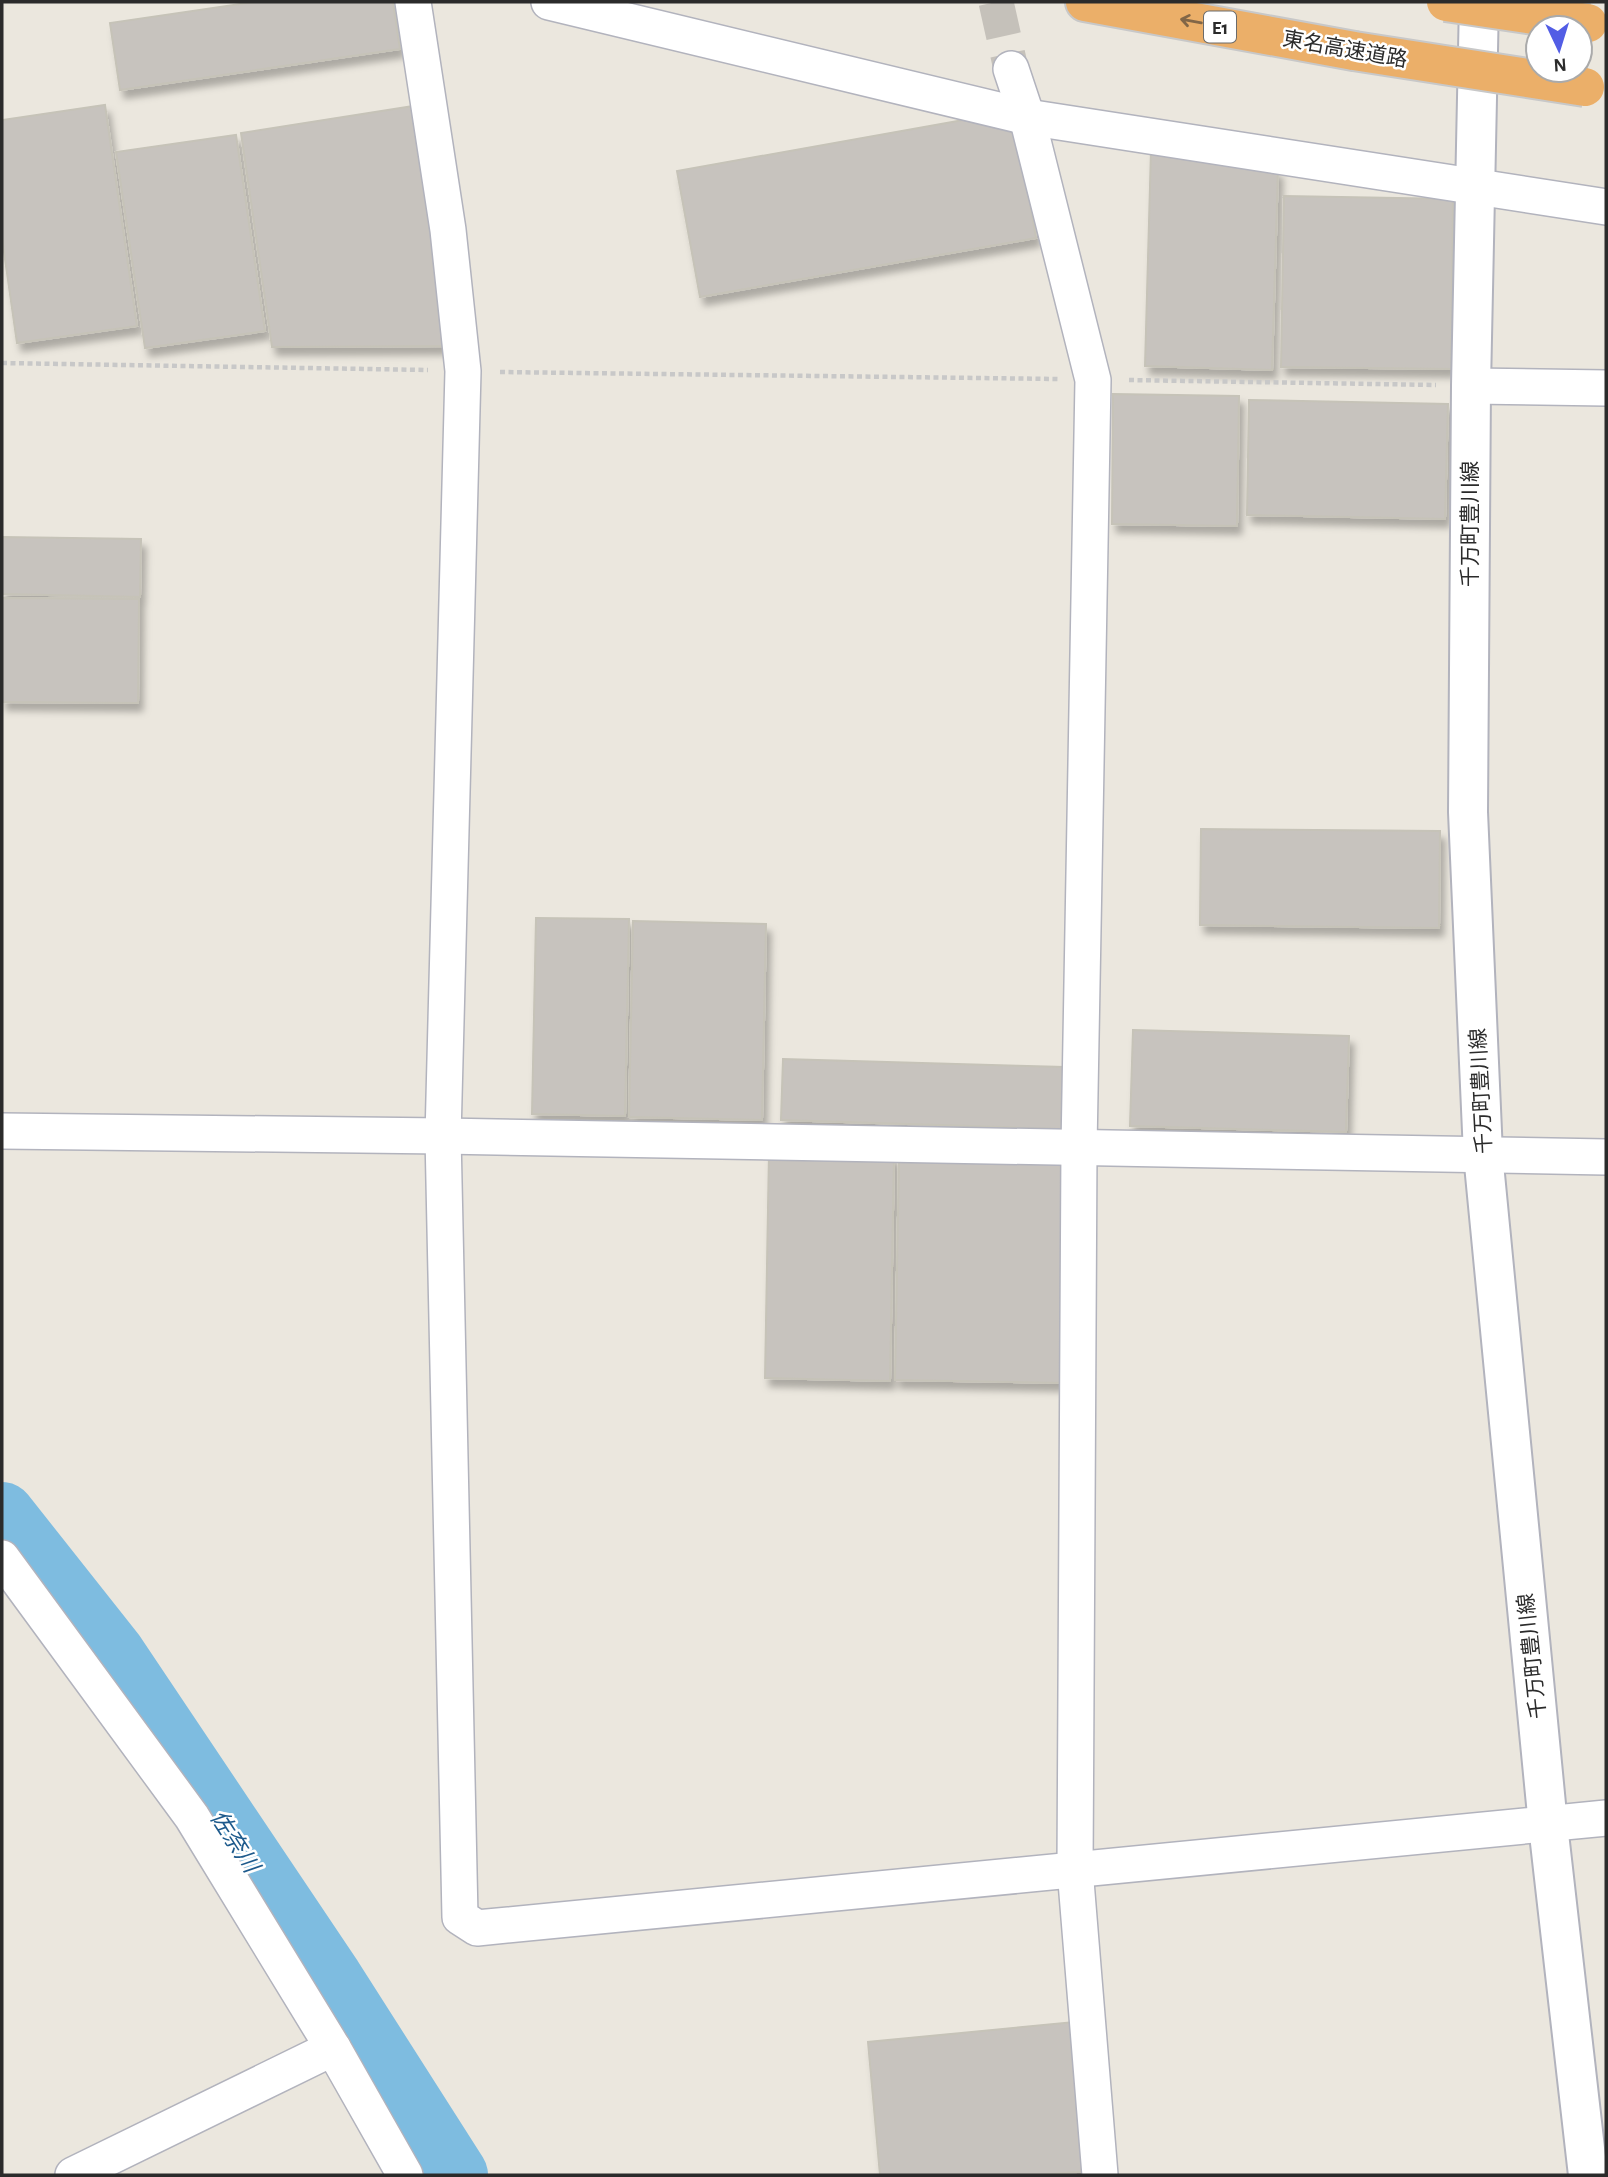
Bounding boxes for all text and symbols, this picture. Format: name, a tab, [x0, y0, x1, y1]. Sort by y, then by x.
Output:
road number: E1	[1204, 12, 1236, 42]
one-way arrow	[1180, 14, 1203, 28]
north arrow	[1524, 14, 1594, 84]
street label: 東名高速道路	[1281, 27, 1409, 71]
text: N	[1553, 55, 1567, 74]
street label: 千万町豊川線	[1459, 461, 1481, 587]
street label: 千万町豊川線	[1467, 1028, 1495, 1154]
street label: 千万町豊川線	[1514, 1592, 1550, 1720]
water label: 佐奈川	[205, 1806, 265, 1880]

